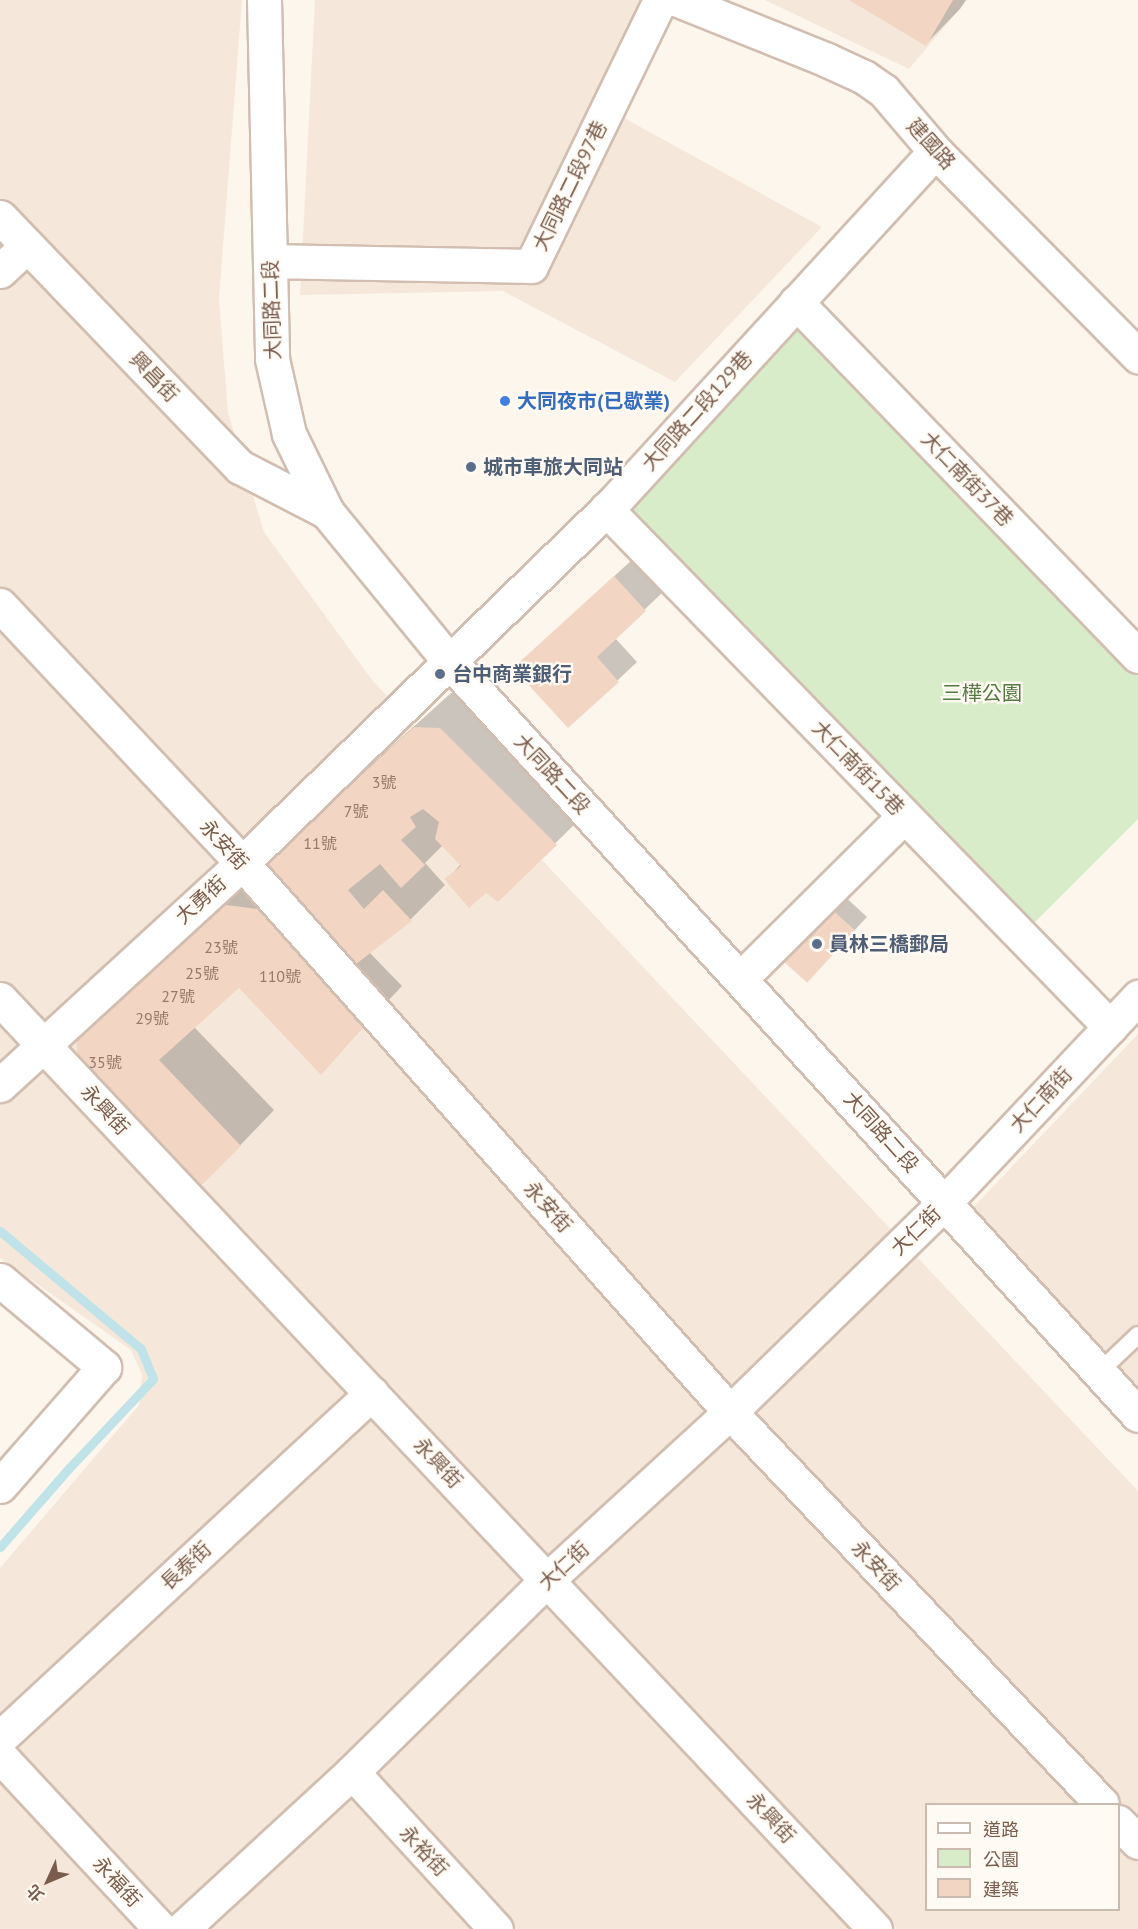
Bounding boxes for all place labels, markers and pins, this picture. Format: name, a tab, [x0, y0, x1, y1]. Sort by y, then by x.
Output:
place label: 大同夜市(已歇業)	[517, 389, 670, 413]
marker: 大同夜市(已歇業)	[498, 394, 512, 408]
place label: 城市車旅大同站	[483, 455, 623, 479]
marker: 城市車旅大同站	[464, 460, 478, 474]
place label: 台中商業銀行	[452, 662, 572, 686]
marker: 台中商業銀行	[433, 667, 447, 681]
place label: 員林三橋郵局	[829, 932, 949, 956]
marker: 員林三橋郵局	[810, 937, 824, 951]

